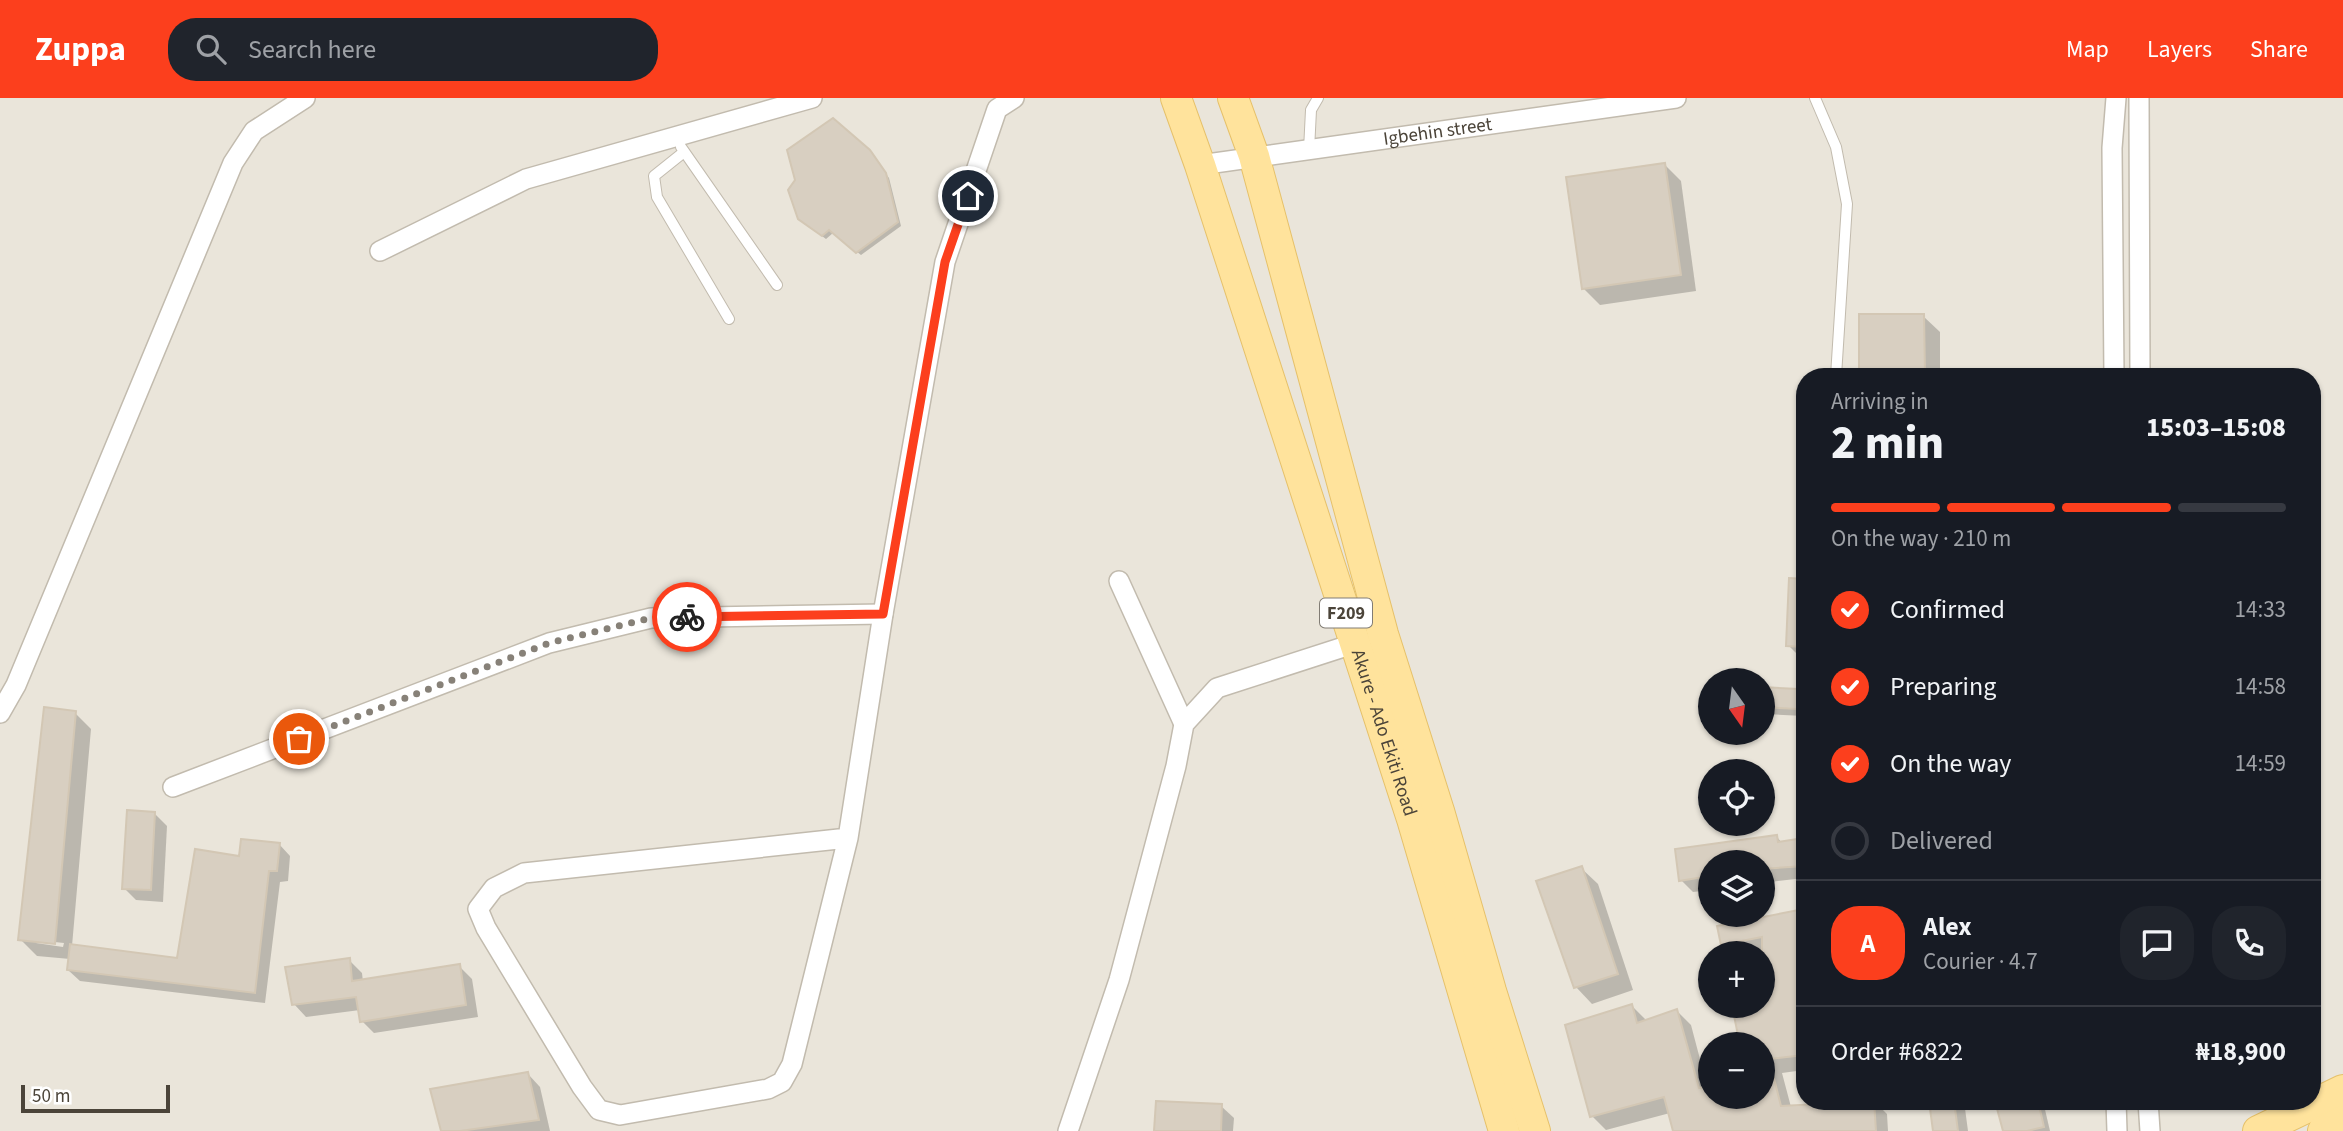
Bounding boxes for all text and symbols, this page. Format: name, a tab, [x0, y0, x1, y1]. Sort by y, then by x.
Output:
search box	[168, 18, 658, 81]
text: Zuppa	[35, 26, 126, 73]
icon: search	[192, 30, 230, 68]
text: Search here	[248, 31, 376, 68]
text: Map	[2066, 32, 2109, 67]
text: Layers	[2147, 32, 2212, 67]
text: Share	[2250, 32, 2308, 67]
street label: Igbehin street	[1382, 110, 1494, 153]
pin	[938, 166, 998, 226]
icon: home	[949, 177, 987, 215]
text: Arriving in	[1831, 385, 1929, 418]
text: 15:03–15:08	[2146, 409, 2286, 446]
text: 2 min	[1831, 411, 1944, 476]
text: On the way · 210 m	[1831, 522, 2011, 555]
courier	[652, 582, 722, 652]
icon: check	[1831, 591, 1869, 629]
text: Confirmed	[1890, 591, 2005, 628]
text: 14:33	[2235, 593, 2286, 626]
icon: bike	[668, 598, 706, 636]
road number: F209	[1320, 598, 1372, 628]
street label: Akure - Ado Ekiti Road	[1344, 646, 1424, 820]
north arrow	[1698, 668, 1774, 746]
map controls	[1698, 668, 1775, 1109]
icon: check	[1831, 668, 1869, 706]
text: Preparing	[1890, 668, 1996, 705]
text: 14:58	[2235, 670, 2286, 703]
pin	[269, 709, 329, 769]
icon: bag	[280, 720, 318, 758]
icon: check	[1831, 745, 1869, 783]
text: On the way	[1890, 745, 2011, 782]
text: 14:59	[2235, 747, 2286, 780]
button: locate	[1698, 759, 1775, 836]
text: Delivered	[1890, 822, 1993, 859]
button: layers	[1698, 850, 1775, 927]
button: chat	[2120, 906, 2194, 980]
button: phone	[2212, 906, 2286, 980]
text: Alex	[1923, 908, 1972, 945]
text: A	[1861, 925, 1875, 962]
button: +	[1698, 941, 1775, 1018]
text: Courier · 4.7	[1923, 945, 2038, 978]
button: −	[1698, 1032, 1775, 1109]
text: Order #6822	[1831, 1033, 1963, 1070]
text: ₦18,900	[2196, 1033, 2286, 1070]
scale bar	[21, 1082, 170, 1114]
text: 50 m	[32, 1083, 70, 1110]

